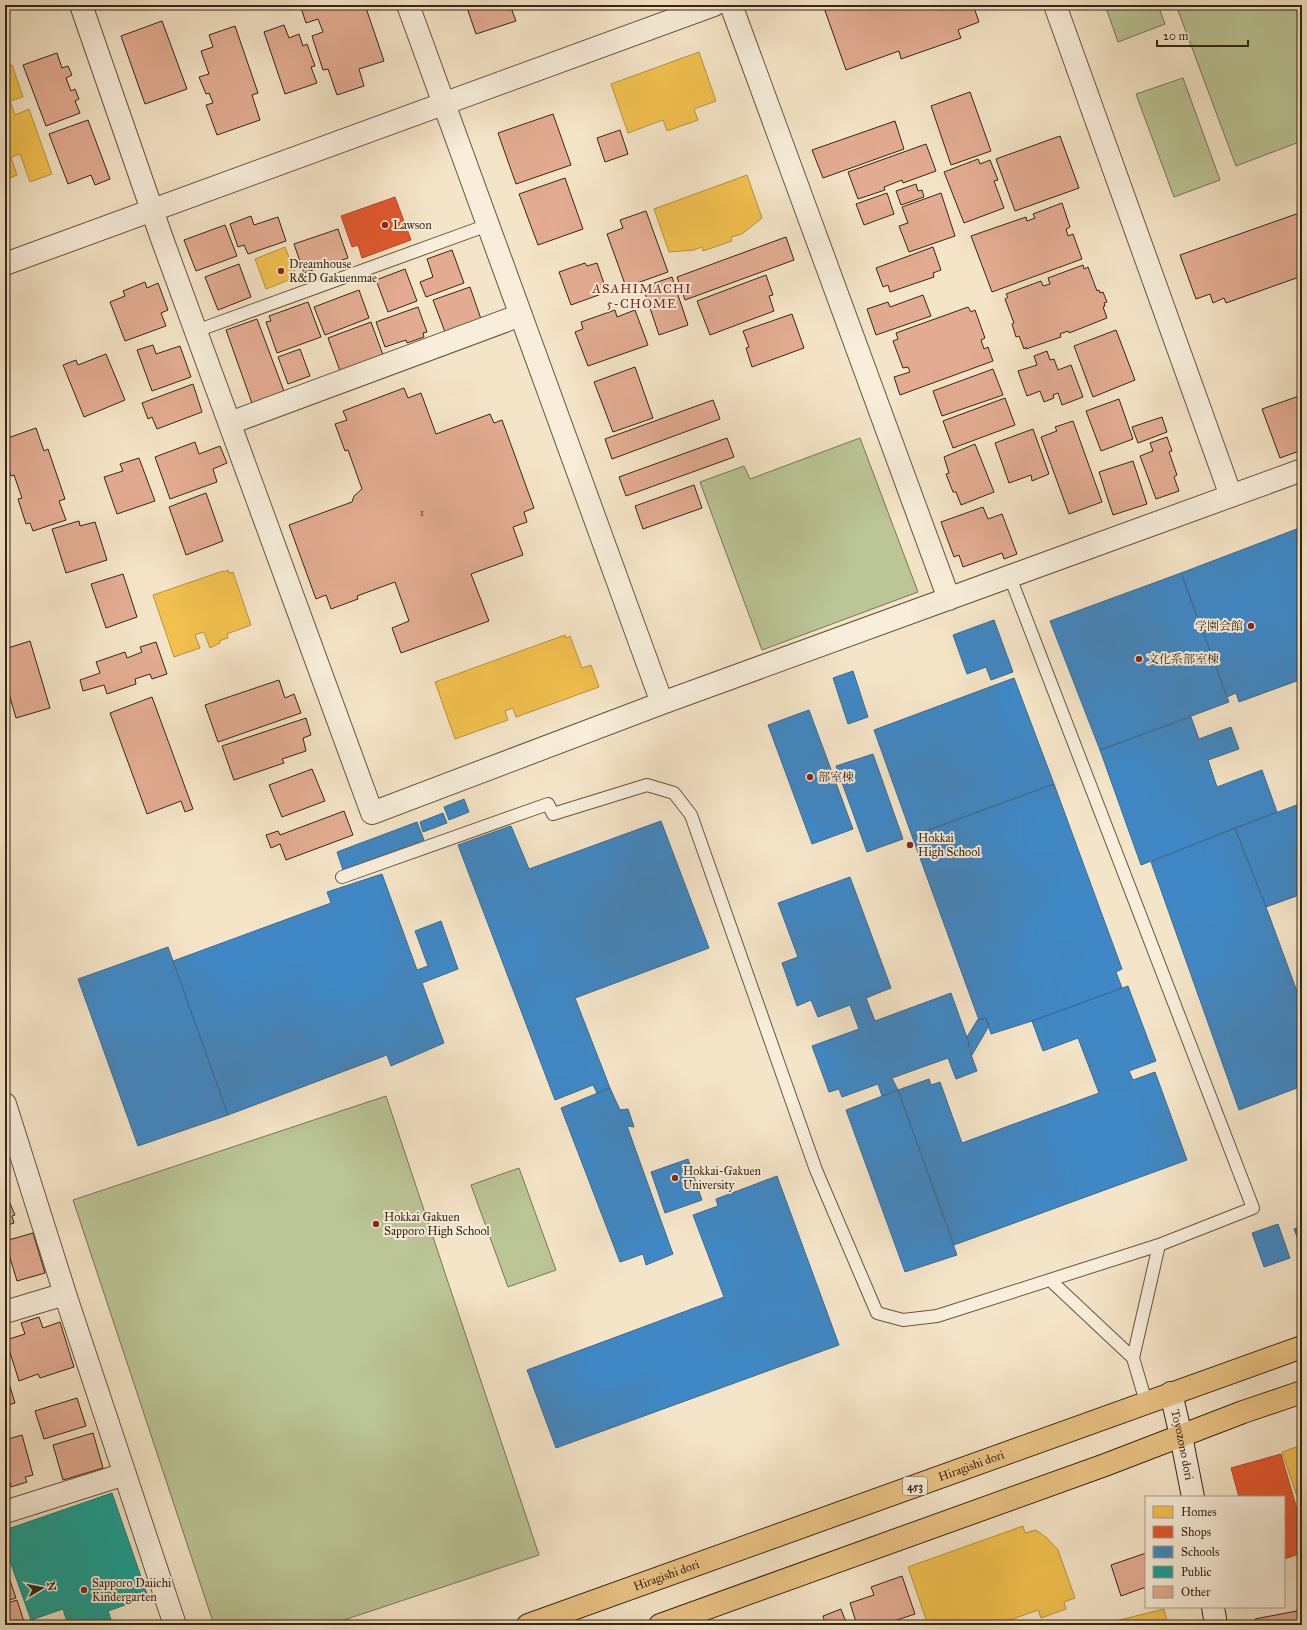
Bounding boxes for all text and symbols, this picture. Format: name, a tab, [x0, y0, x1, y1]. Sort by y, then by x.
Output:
scale bar	[1157, 22, 1248, 48]
text: 20 m	[1163, 29, 1189, 43]
place label: Lawson	[393, 218, 432, 232]
marker: Lawson	[380, 220, 390, 230]
place label: Dreamhouse R&D Gakuenmae	[289, 257, 377, 285]
marker: Dreamhouse R&D Gakuenmae	[276, 266, 286, 276]
district label: ASAHIMACHI 5-CHOME	[591, 281, 692, 312]
house number: 1	[420, 507, 424, 519]
place label: 学園会館	[1195, 619, 1243, 633]
marker: 学園会館	[1246, 621, 1256, 631]
place label: 文化系部室棟	[1147, 652, 1219, 666]
marker: 文化系部室棟	[1134, 654, 1144, 664]
place label: 部室棟	[818, 770, 854, 784]
marker: 部室棟	[805, 772, 815, 782]
place label: Hokkai High School	[918, 831, 981, 860]
marker: Hokkai High School	[905, 840, 915, 850]
place label: Hokkai-Gakuen University	[683, 1164, 762, 1192]
marker: Hokkai-Gakuen University	[670, 1173, 680, 1183]
place label: Hokkai Gakuen Sapporo High School	[384, 1210, 491, 1239]
marker: Hokkai Gakuen Sapporo High School	[371, 1219, 381, 1229]
street label: Toyozono dori	[1168, 1408, 1197, 1482]
street label: Hiragishi dori	[936, 1447, 1007, 1484]
road number: 453	[903, 1477, 927, 1495]
legend	[1145, 1496, 1285, 1608]
text: Homes	[1181, 1505, 1217, 1519]
text: Shops	[1181, 1525, 1211, 1539]
text: Schools	[1181, 1545, 1219, 1559]
street label: Hiragishi dori	[631, 1557, 702, 1594]
text: Public	[1181, 1565, 1212, 1579]
north arrow	[22, 1568, 62, 1608]
place label: Sapporo Daiichi Kindergarten	[92, 1576, 172, 1605]
text: N	[44, 1581, 59, 1593]
marker: Sapporo Daiichi Kindergarten	[79, 1585, 89, 1595]
text: Other	[1181, 1585, 1211, 1599]

